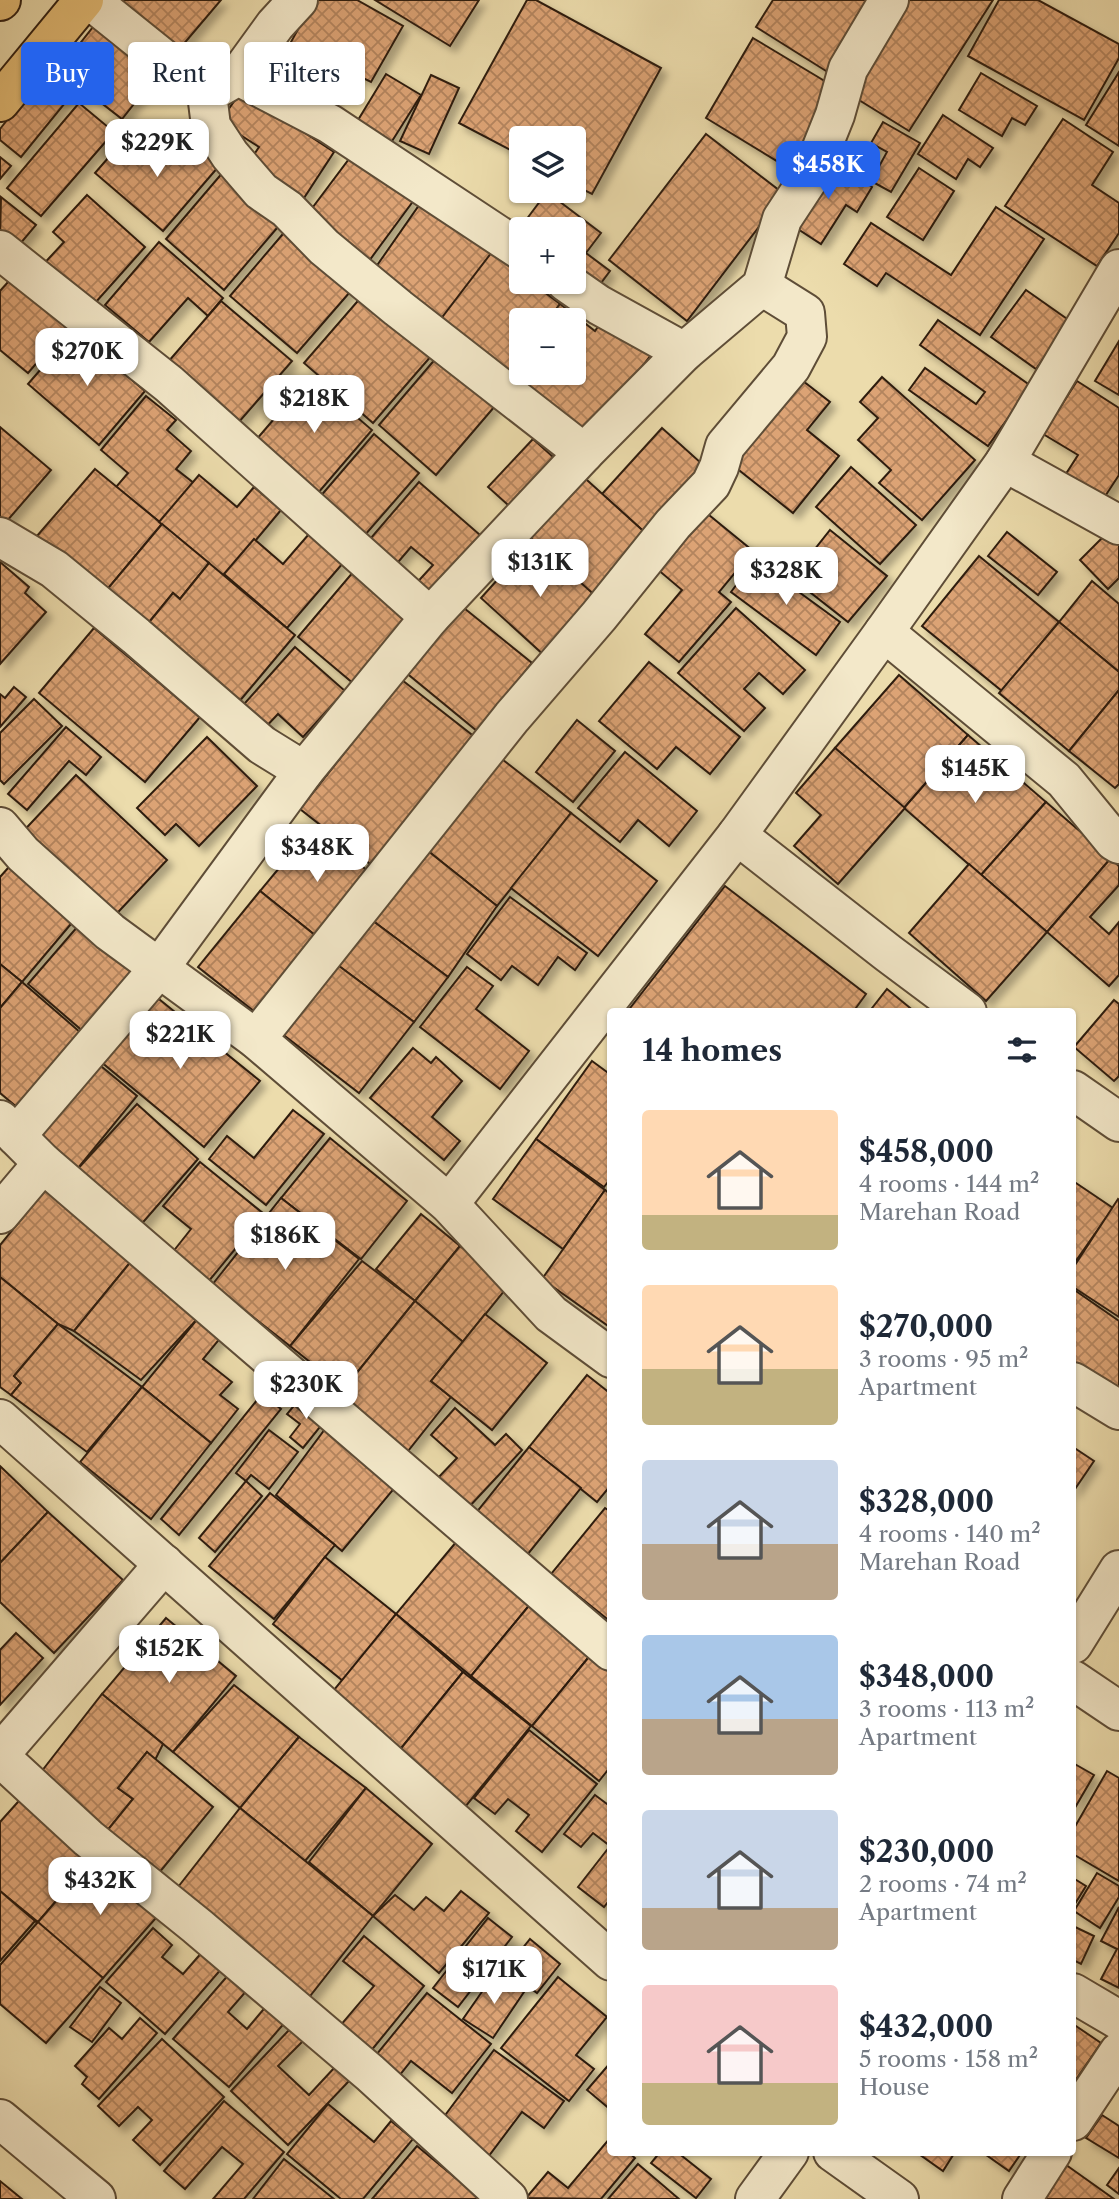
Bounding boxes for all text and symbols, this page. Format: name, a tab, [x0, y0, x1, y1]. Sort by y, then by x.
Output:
chip: Buy	[21, 42, 114, 105]
chip: Rent	[128, 42, 230, 105]
chip: Filters	[244, 42, 365, 105]
pin: $229K	[108, 120, 206, 179]
map controls	[509, 126, 586, 385]
button: layers	[509, 126, 586, 203]
text: $229K	[121, 128, 193, 156]
pin: $458K	[779, 142, 877, 201]
text: $458K	[792, 150, 864, 178]
button: +	[509, 217, 586, 294]
button: −	[509, 308, 586, 385]
pin: $270K	[38, 328, 136, 388]
text: $270K	[51, 337, 123, 365]
pin: $218K	[265, 376, 363, 435]
text: $218K	[279, 384, 349, 412]
pin: $131K	[491, 540, 589, 599]
text: $131K	[508, 548, 572, 576]
pin: $328K	[737, 548, 835, 607]
text: $328K	[750, 556, 822, 584]
pin: $145K	[926, 746, 1024, 805]
text: $145K	[941, 754, 1009, 782]
pin: $348K	[268, 824, 366, 884]
text: $348K	[281, 833, 353, 861]
pin: $221K	[131, 1012, 229, 1071]
text: $221K	[146, 1020, 214, 1048]
icon: filters	[1003, 1031, 1041, 1069]
text: 14 homes	[642, 1032, 782, 1069]
text: $458,000	[859, 1133, 994, 1170]
icon: home	[698, 1138, 782, 1222]
text: 4 rooms · 144 m²	[859, 1170, 1039, 1198]
text: Marehan Road	[859, 1198, 1020, 1226]
pin: $186K	[236, 1212, 334, 1272]
text: $186K	[250, 1221, 320, 1249]
text: $270,000	[859, 1308, 993, 1345]
icon: home	[698, 1313, 782, 1397]
text: 3 rooms · 95 m²	[859, 1345, 1028, 1373]
pin: $230K	[257, 1362, 355, 1421]
text: $230K	[270, 1370, 342, 1398]
text: Apartment	[859, 1373, 977, 1401]
text: $328,000	[859, 1483, 994, 1520]
icon: home	[698, 1488, 782, 1572]
text: 4 rooms · 140 m²	[859, 1520, 1041, 1548]
text: Marehan Road	[859, 1548, 1020, 1576]
pin: $152K	[120, 1626, 218, 1685]
text: $152K	[135, 1634, 203, 1662]
text: $348,000	[859, 1658, 994, 1695]
icon: home	[698, 1663, 782, 1747]
text: 3 rooms · 113 m²	[859, 1695, 1035, 1723]
text: Apartment	[859, 1723, 977, 1751]
text: $230,000	[859, 1833, 994, 1870]
icon: home	[698, 1838, 782, 1922]
pin: $432K	[51, 1857, 149, 1917]
text: $432K	[64, 1866, 136, 1894]
text: 2 rooms · 74 m²	[859, 1870, 1027, 1898]
text: Apartment	[859, 1898, 977, 1926]
pin: $171K	[445, 1946, 543, 2006]
text: $171K	[462, 1955, 526, 1983]
text: $432,000	[859, 2008, 993, 2045]
icon: home	[698, 2013, 782, 2097]
text: 5 rooms · 158 m²	[859, 2045, 1038, 2073]
text: House	[859, 2073, 929, 2101]

